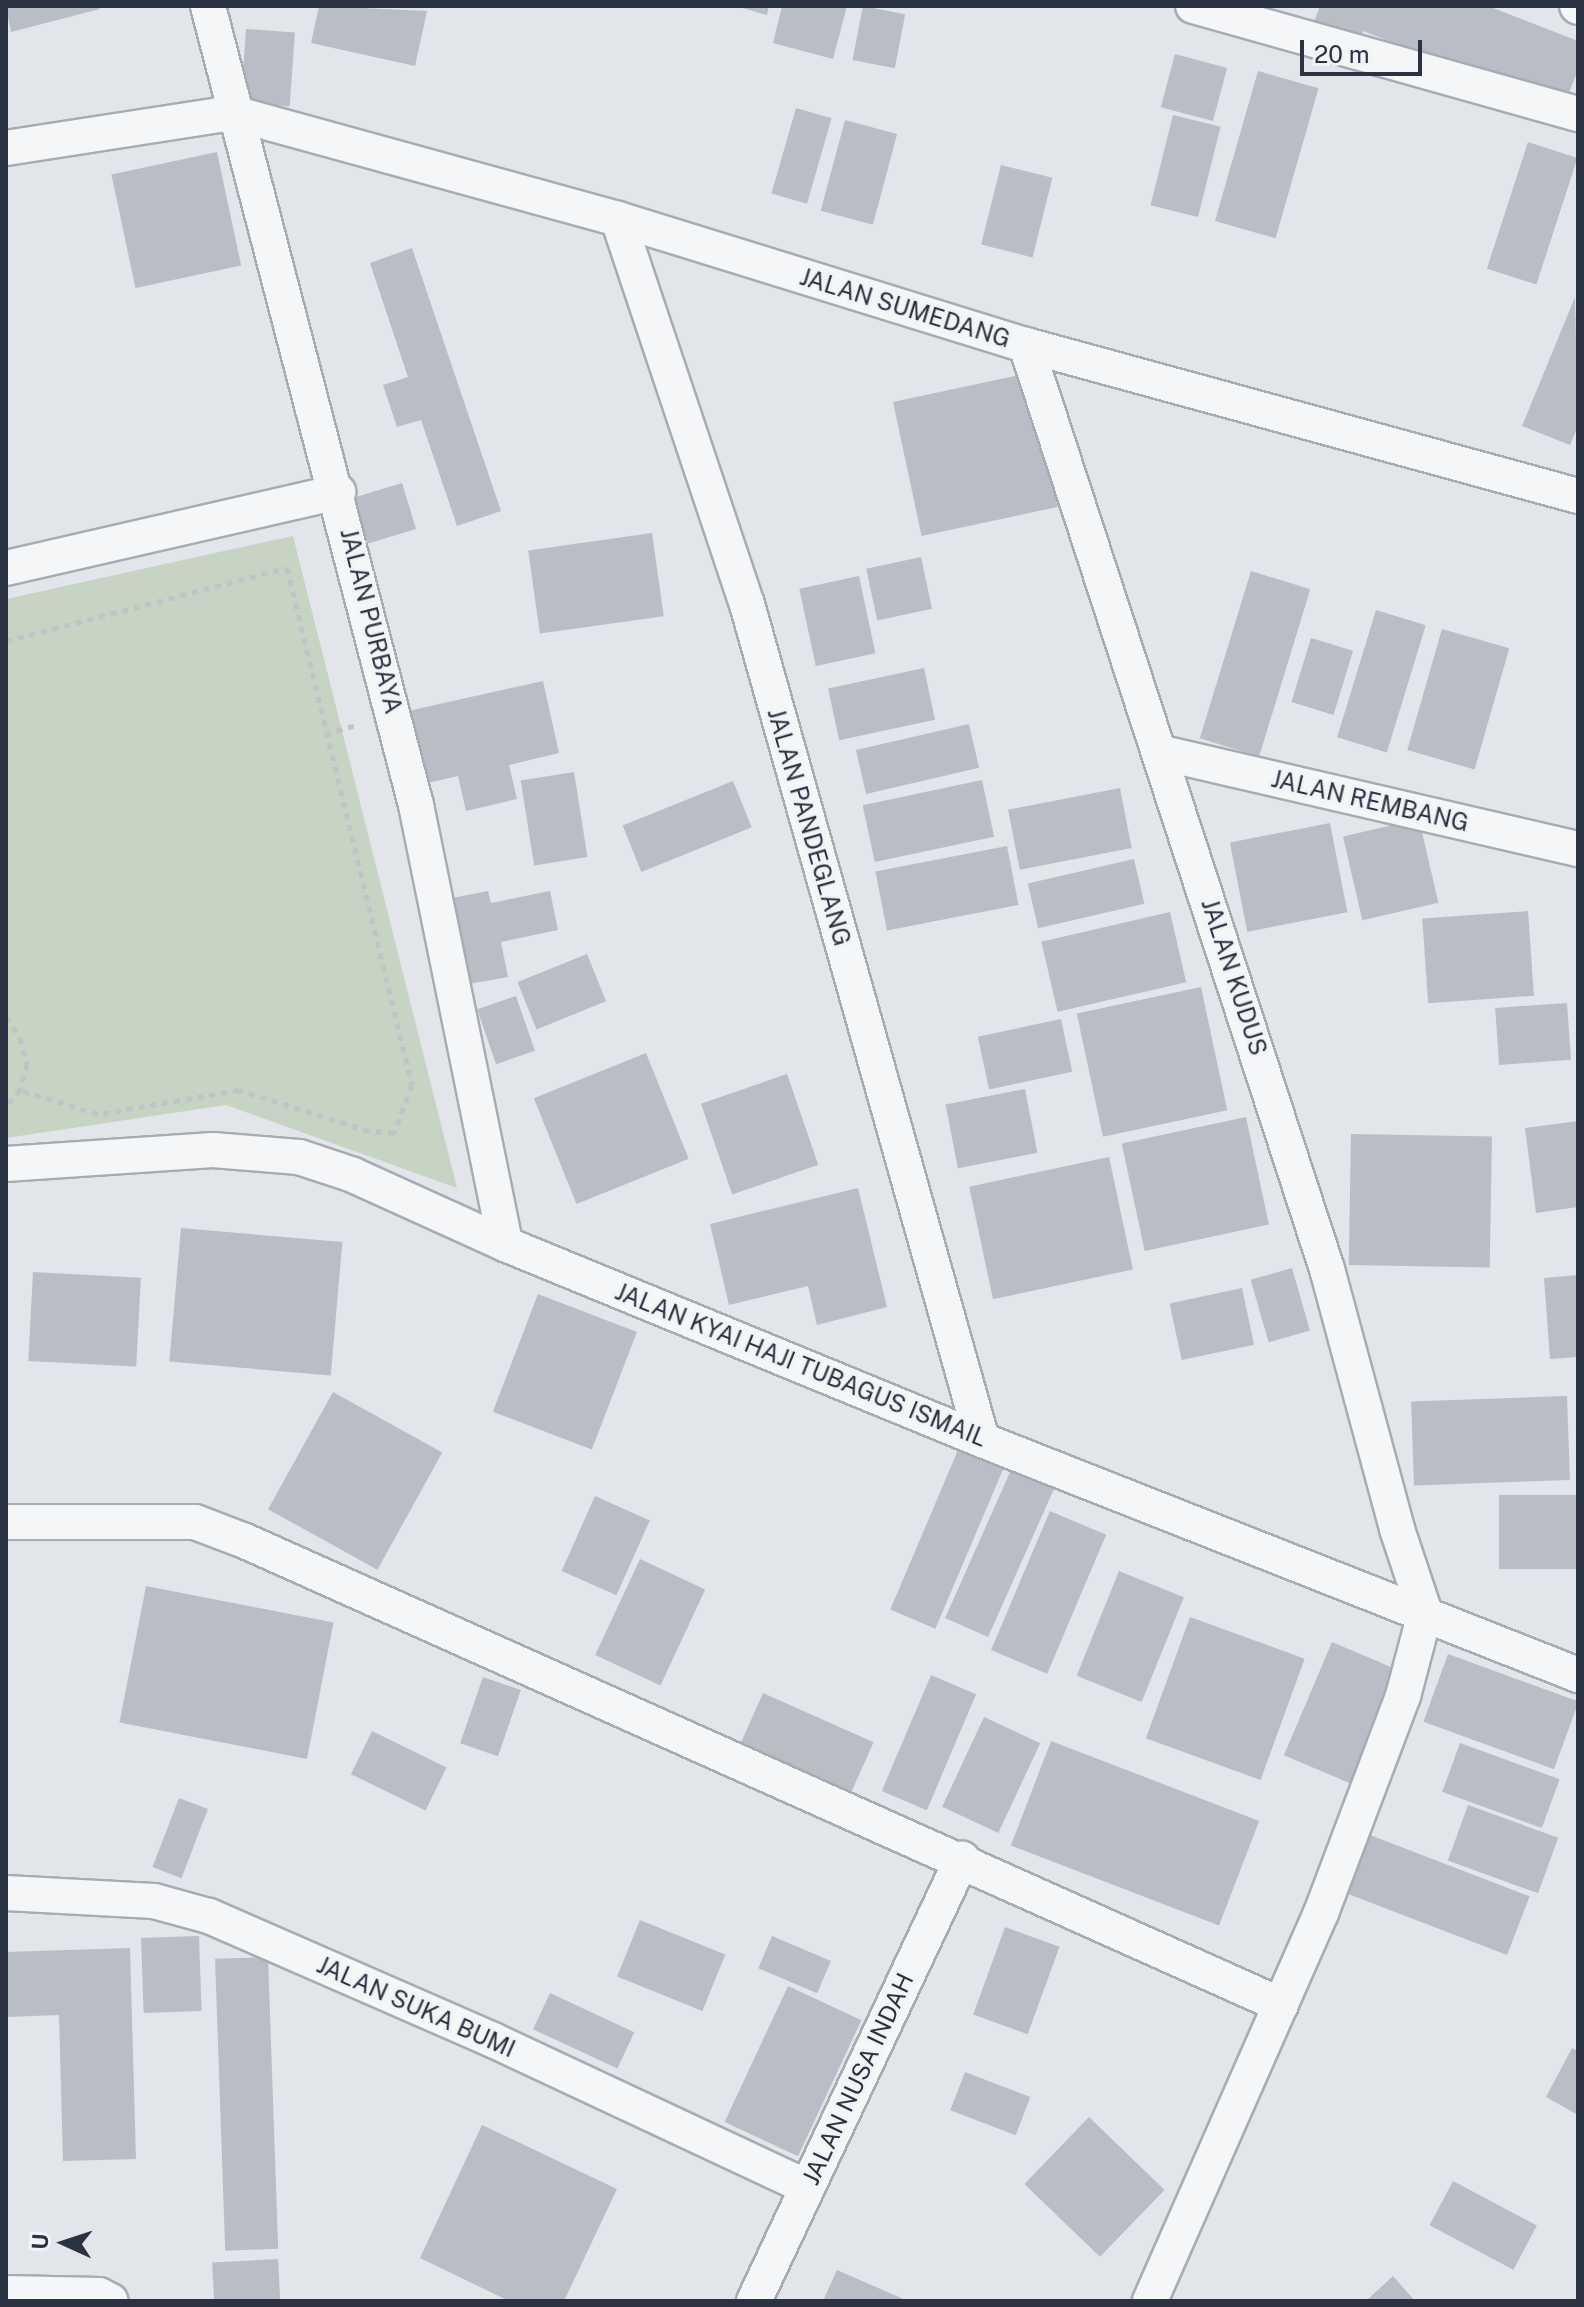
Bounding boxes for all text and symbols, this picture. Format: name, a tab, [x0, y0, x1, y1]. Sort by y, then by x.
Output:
scale bar	[1304, 24, 1426, 74]
text: 20 m	[1314, 40, 1370, 68]
street label: JALAN SUMEDANG	[796, 262, 1014, 354]
street label: JALAN PURBAYA	[334, 525, 408, 717]
street label: JALAN PANDEGLANG	[761, 705, 857, 949]
street label: JALAN REMBANG	[1268, 764, 1472, 838]
street label: JALAN KUDUS	[1195, 895, 1273, 1059]
street label: JALAN KYAI HAJI TUBAGUS ISMAIL	[611, 1277, 991, 1453]
street label: JALAN SUKA BUMI	[312, 1950, 520, 2064]
street label: JALAN NUSA INDAH	[796, 1969, 920, 2189]
north arrow	[24, 2203, 104, 2283]
text: U	[27, 2233, 53, 2250]

